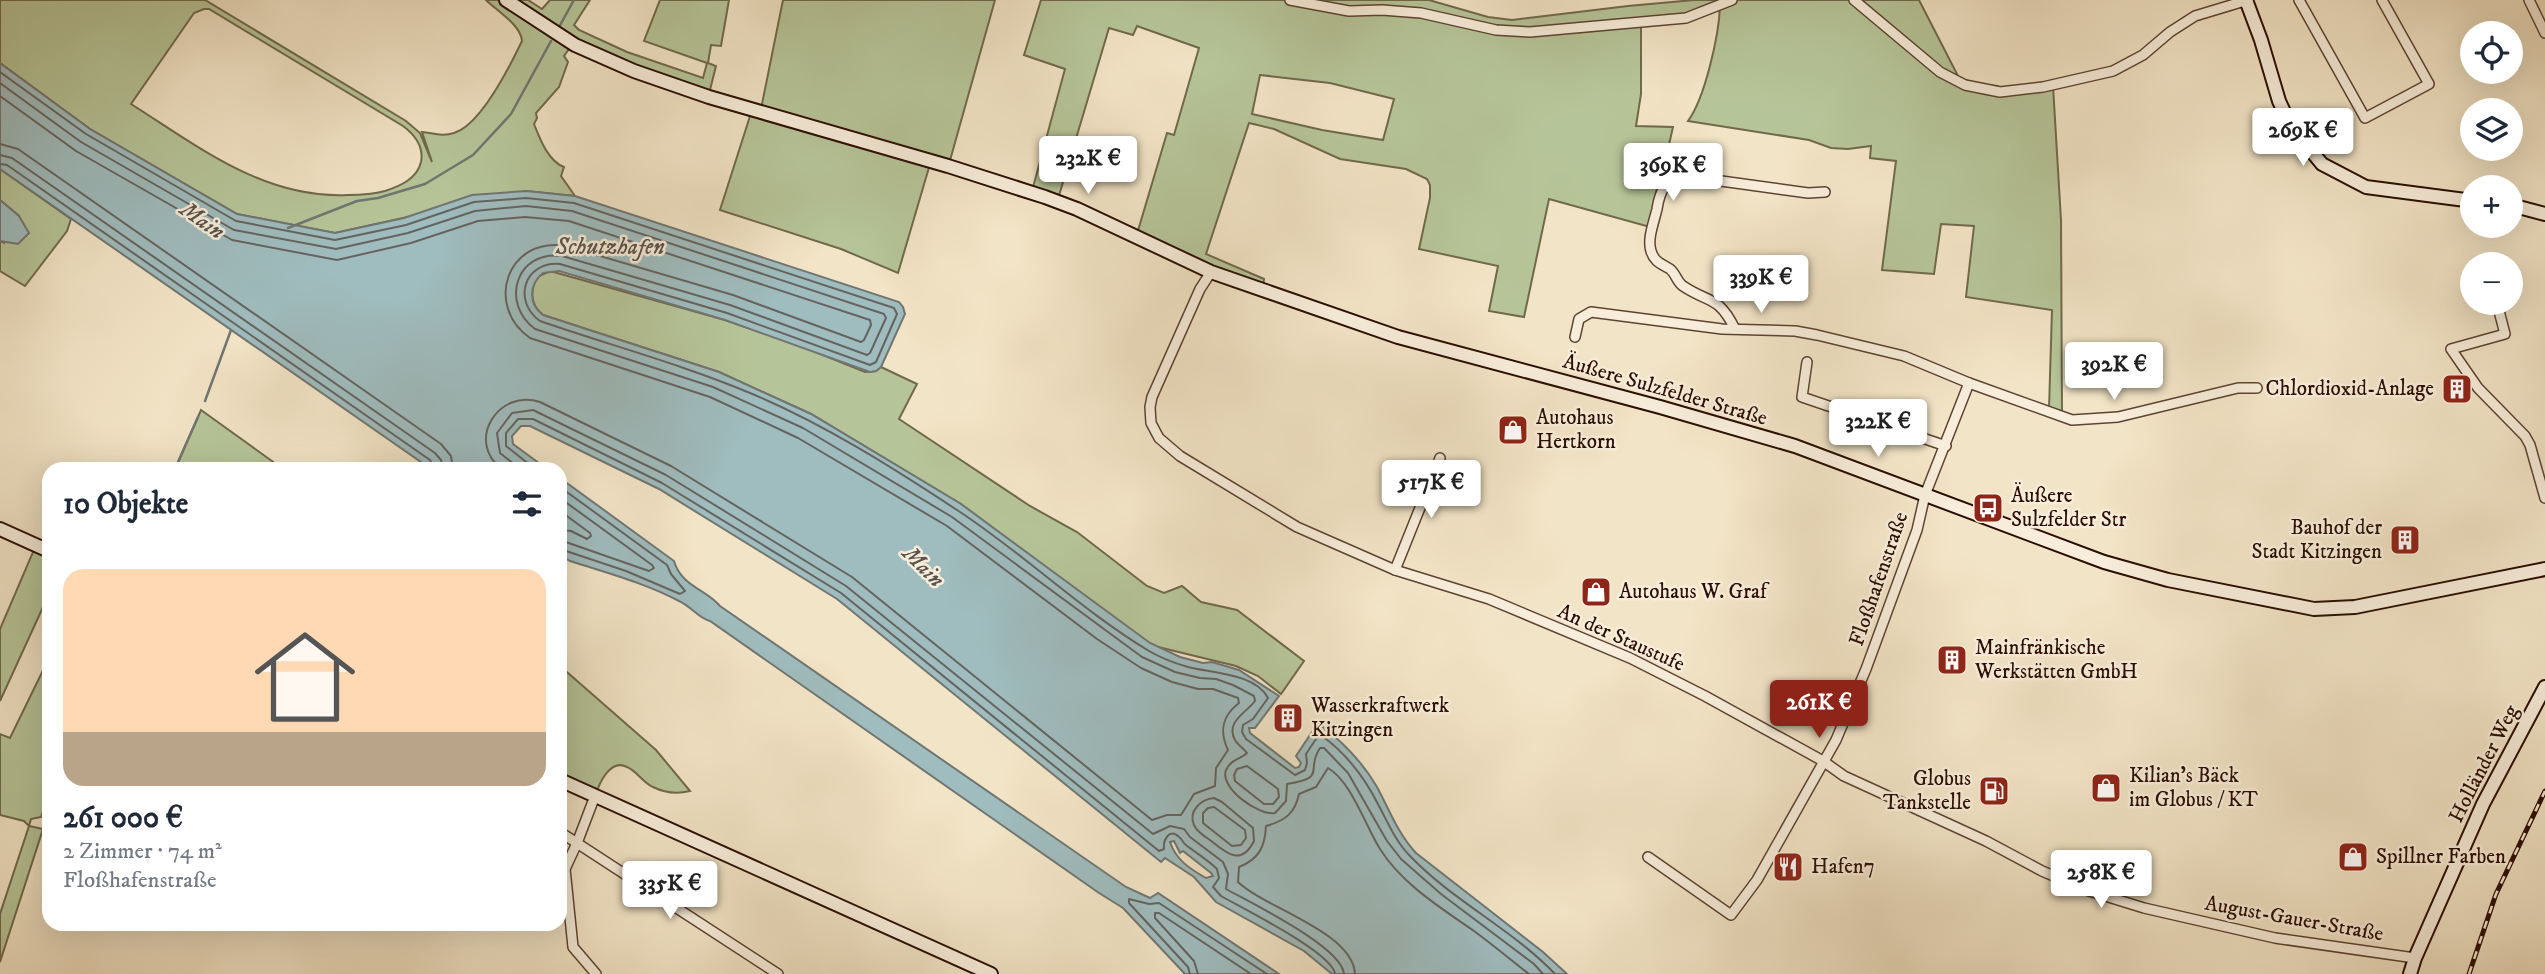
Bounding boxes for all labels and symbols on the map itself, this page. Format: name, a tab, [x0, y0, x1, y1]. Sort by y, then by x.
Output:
pin: 269K €	[2246, 108, 2360, 168]
pin: 232K €	[1031, 136, 1145, 196]
pin: 369K €	[1616, 144, 1730, 203]
water label: Main	[172, 194, 230, 247]
water label: Schutzhafen	[554, 233, 665, 262]
pin: 339K €	[1704, 256, 1818, 315]
pin: 392K €	[2057, 342, 2171, 402]
street label: Äußere Sulzfelder Straße	[1560, 347, 1771, 432]
building icon: Chlordioxid-Anlage	[2440, 372, 2474, 406]
place label: Chlordioxid-Anlage	[2266, 376, 2434, 402]
pin: 322K €	[1821, 400, 1935, 459]
place label: Autohaus Hertkorn	[1536, 405, 1616, 455]
shop icon: Autohaus Hertkorn	[1496, 413, 1530, 447]
pin: 517K €	[1374, 461, 1488, 520]
place label: Äußere Sulzfelder Str	[2011, 482, 2126, 533]
bus stop icon: Äußere Sulzfelder Str	[1971, 491, 2005, 525]
street label: Floßhafenstraße	[1844, 508, 1914, 649]
place label: Bauhof der Stadt Kitzingen	[2251, 515, 2382, 565]
building icon: Bauhof der Stadt Kitzingen	[2388, 523, 2422, 557]
water label: Main	[894, 538, 950, 594]
shop icon: Autohaus W. Graf	[1579, 575, 1613, 609]
place label: Autohaus W. Graf	[1619, 579, 1770, 605]
street label: An der Staustufe	[1553, 598, 1689, 678]
place label: Mainfränkische Werkstätten GmbH	[1974, 635, 2138, 685]
building icon: Mainfränkische Werkstätten GmbH	[1935, 643, 1969, 677]
pin: 261K €	[1762, 680, 1876, 740]
place label: Wasserkraftwerk Kitzingen	[1310, 693, 1450, 743]
street label: Holländer Weg	[2443, 700, 2525, 827]
building icon: Wasserkraftwerk Kitzingen	[1271, 701, 1305, 735]
place label: Kilian's Bäck im Globus / KT	[2129, 763, 2258, 813]
place label: Globus Tankstelle	[1883, 766, 1971, 816]
shop icon: Kilian's Bäck im Globus / KT	[2089, 771, 2123, 805]
fuel station icon: Globus Tankstelle	[1977, 774, 2011, 808]
shop icon: Spillner Farben	[2336, 840, 2370, 874]
place label: Spillner Farben	[2376, 844, 2506, 870]
restaurant icon: Hafen7	[1771, 850, 1805, 884]
pin: 258K €	[2044, 850, 2158, 910]
place label: Hafen7	[1811, 854, 1875, 880]
pin: 335K €	[613, 862, 727, 921]
street label: August-Gauer-Straße	[2203, 891, 2386, 948]

